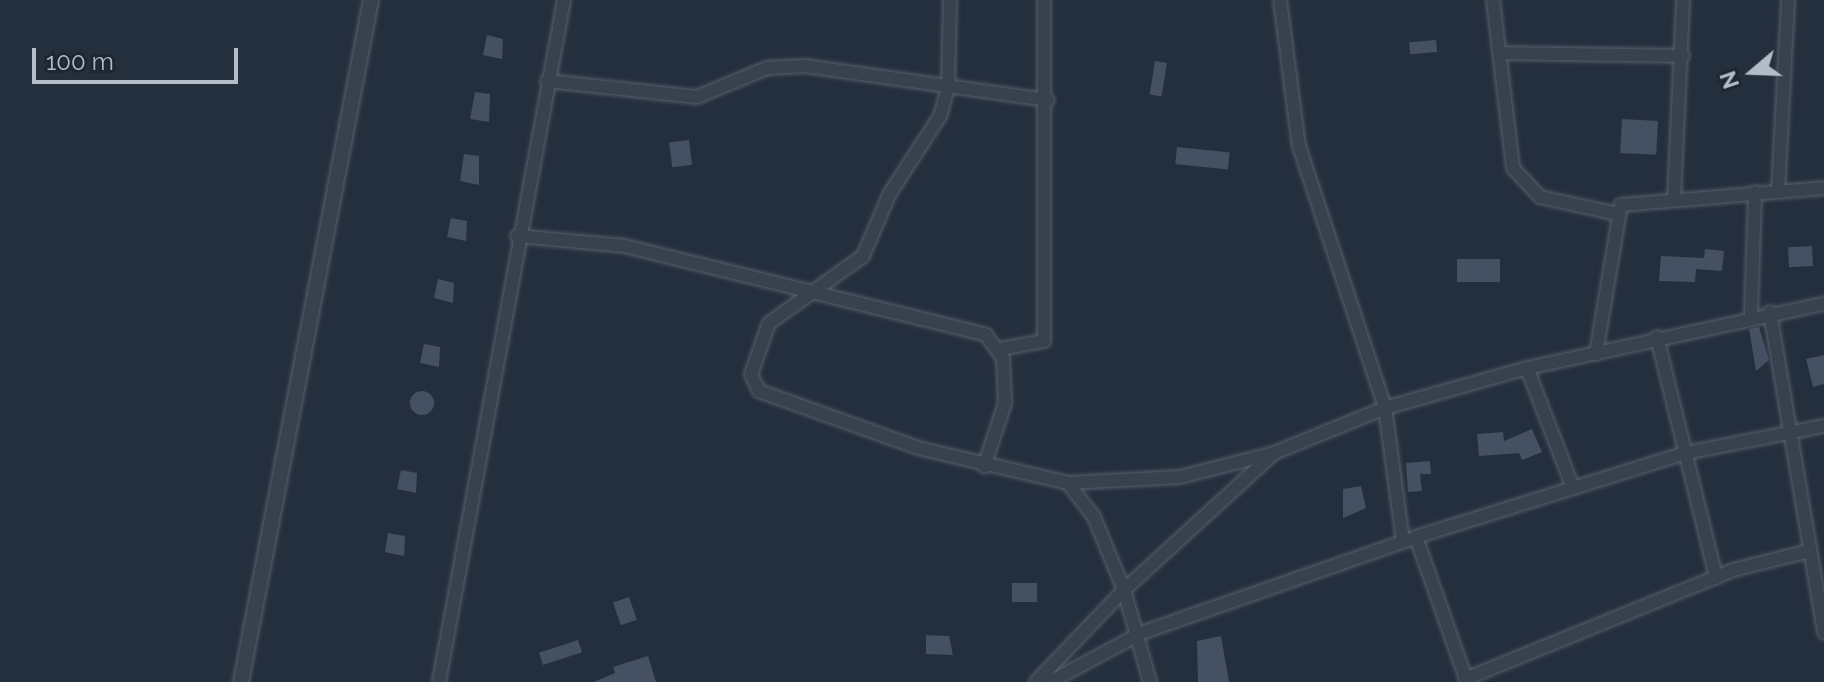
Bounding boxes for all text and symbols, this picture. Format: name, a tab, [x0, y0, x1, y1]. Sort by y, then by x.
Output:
scale bar	[36, 32, 242, 82]
north arrow	[1712, 32, 1792, 112]
text: 100 m	[46, 47, 114, 76]
text: N	[1714, 68, 1744, 92]

